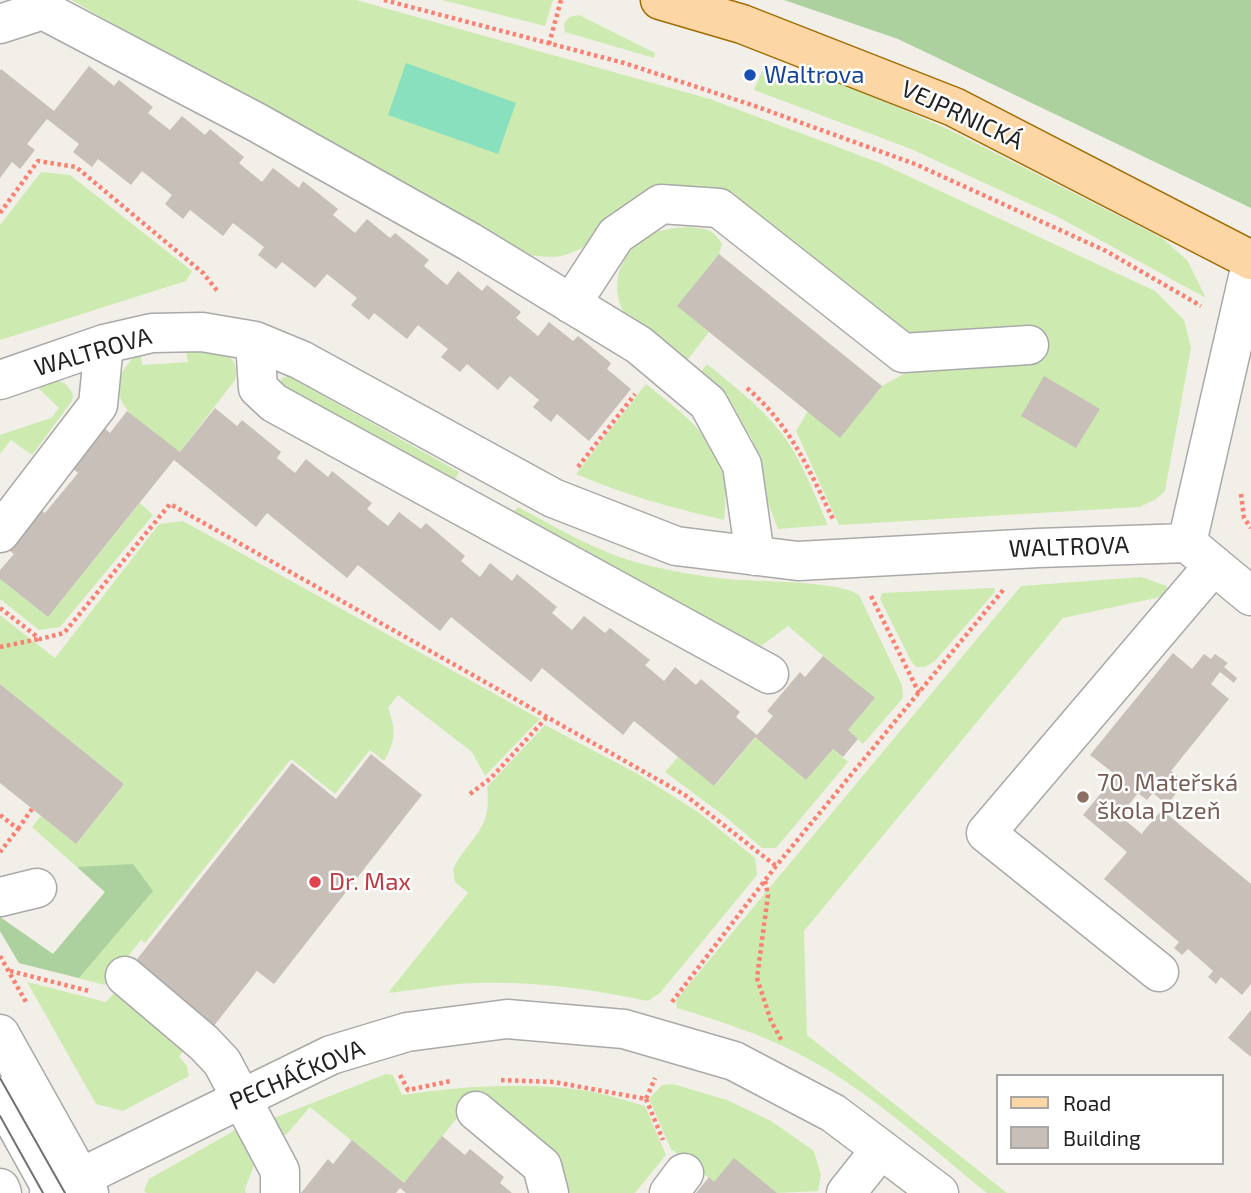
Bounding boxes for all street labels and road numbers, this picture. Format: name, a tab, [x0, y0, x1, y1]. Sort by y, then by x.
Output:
street label: VEJPRNICKÁ	[896, 74, 1028, 156]
street label: WALTROVA	[31, 322, 155, 382]
street label: WALTROVA	[1008, 531, 1130, 563]
street label: PECHÁČKOVA	[225, 1034, 369, 1116]

